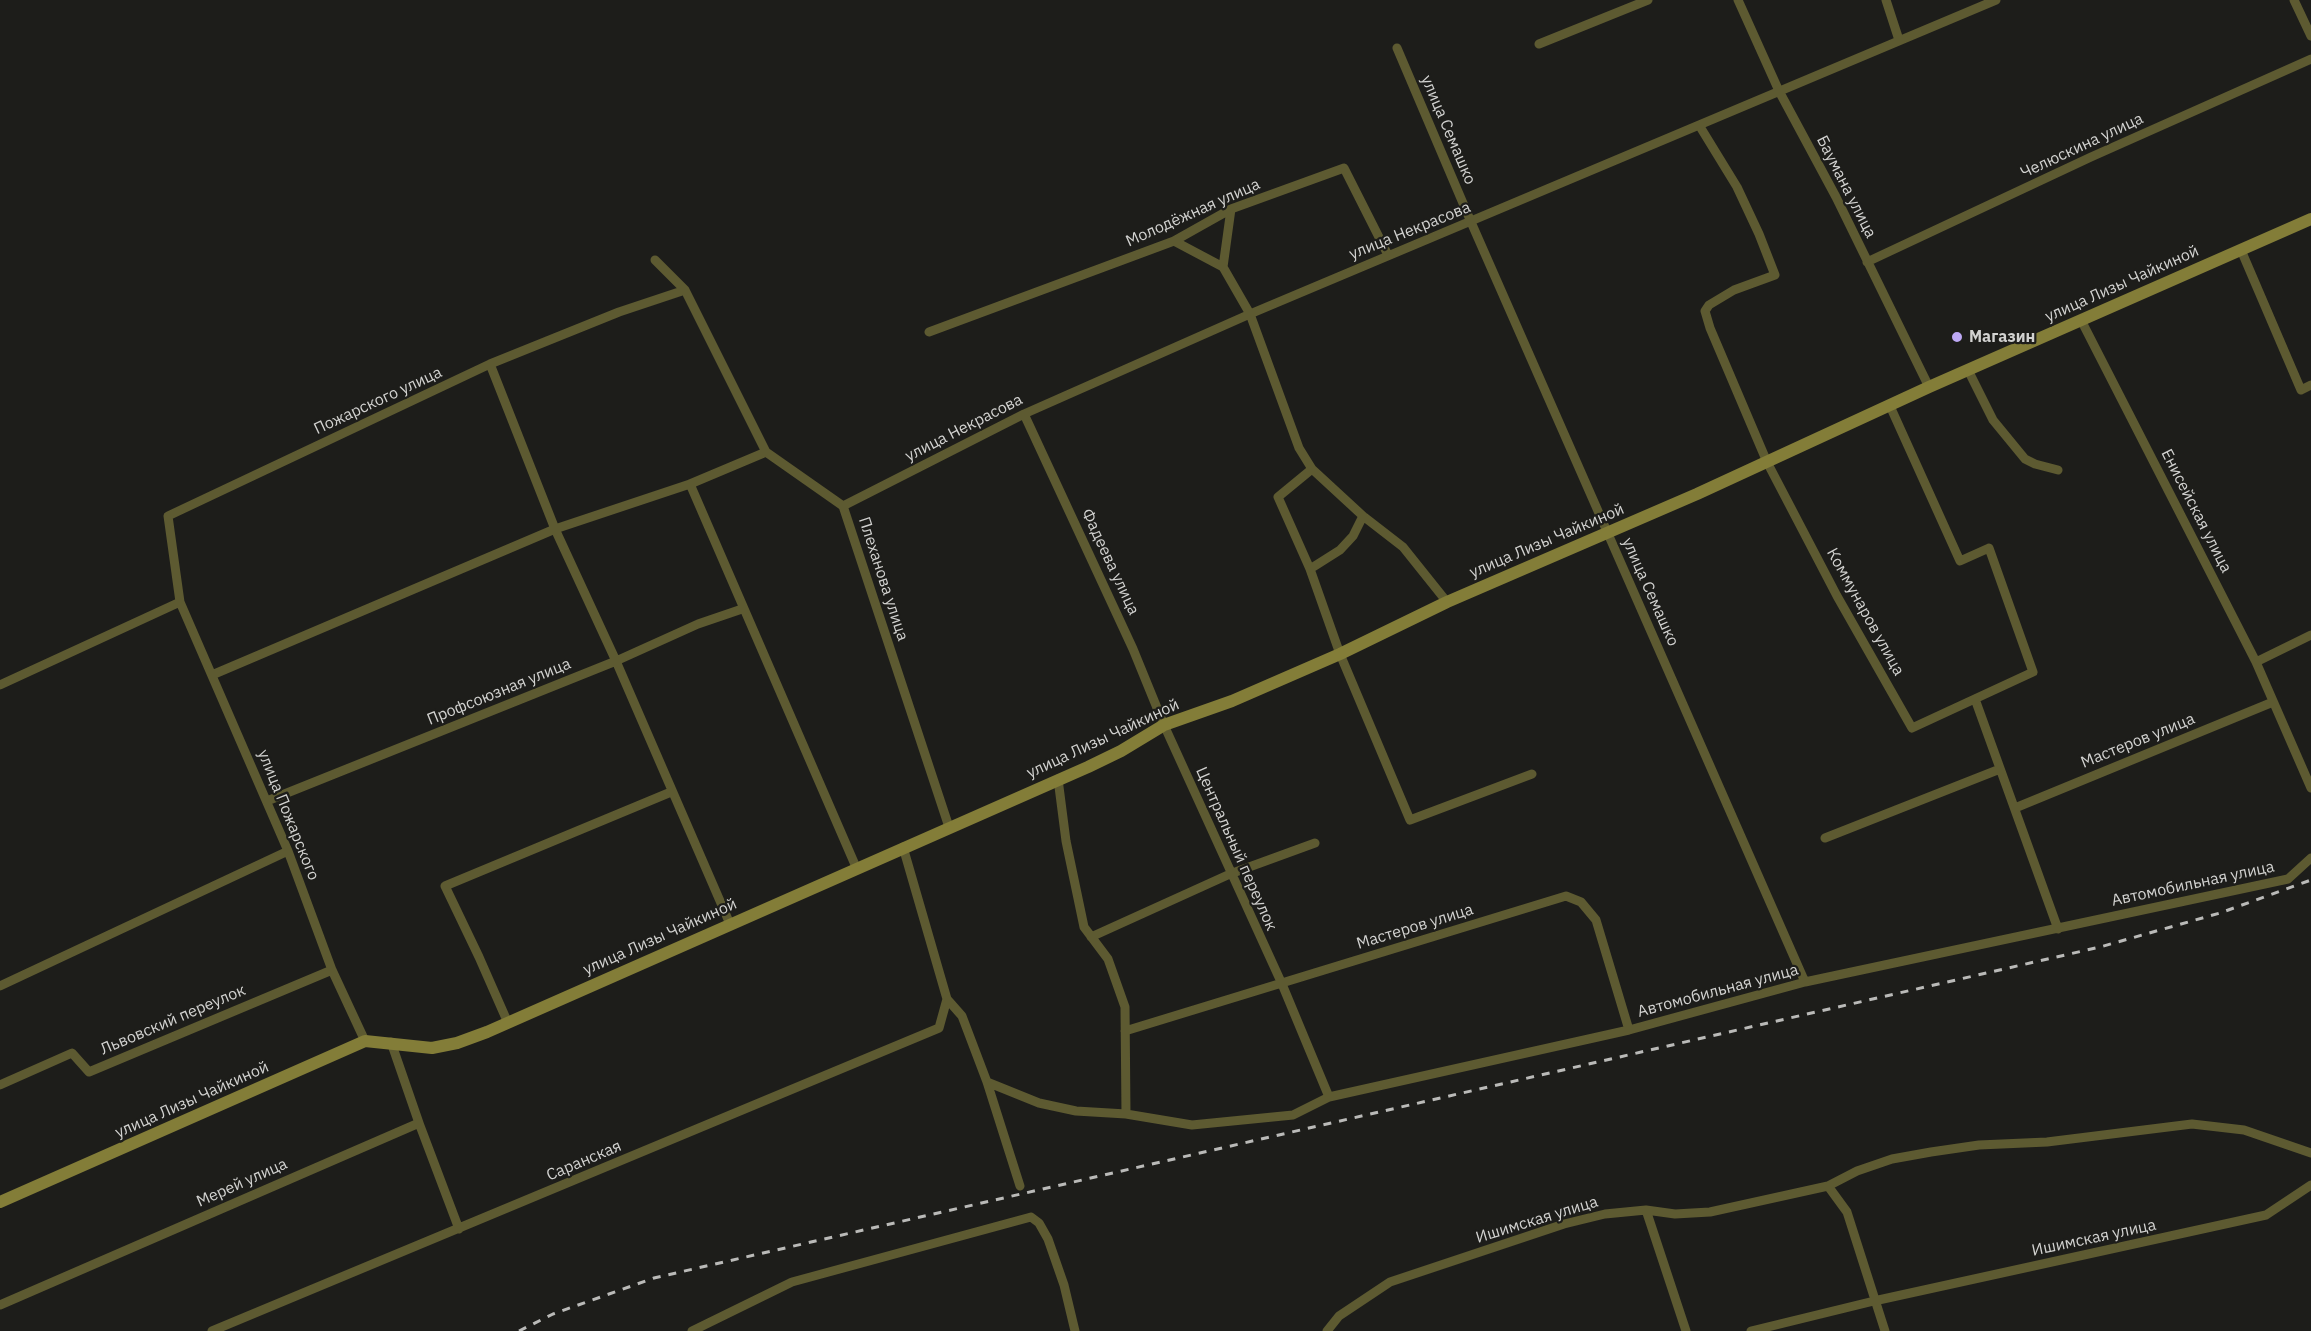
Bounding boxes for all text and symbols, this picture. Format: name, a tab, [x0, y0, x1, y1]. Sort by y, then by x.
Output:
street label: улица Семашко	[1416, 73, 1480, 187]
street label: Челюскина улица	[2018, 109, 2146, 183]
street label: Баумана улица	[1812, 133, 1880, 241]
street label: Молодёжная улица	[1123, 175, 1263, 251]
street label: улица Некрасова	[1347, 198, 1473, 264]
street label: улица Лизы Чайкиной	[2042, 241, 2202, 327]
place label: Магазин	[1969, 327, 2035, 347]
marker: Магазин	[1950, 330, 1964, 344]
street label: Пожарского улица	[311, 363, 445, 439]
street label: улица Некрасова	[902, 390, 1026, 466]
street label: Енисейская улица	[2157, 446, 2235, 576]
street label: улица Лизы Чайкиной	[1467, 500, 1627, 582]
street label: Фадеева улица	[1077, 506, 1143, 618]
street label: Плеханова улица	[854, 515, 912, 643]
street label: улица Семашко	[1617, 535, 1683, 649]
street label: Коммунаров улица	[1822, 545, 1908, 679]
street label: Профсоюзная улица	[424, 654, 574, 730]
street label: улица Лизы Чайкиной	[1024, 695, 1182, 783]
street label: Мастеров улица	[2078, 709, 2198, 773]
street label: улица Пожарского	[253, 747, 323, 883]
street label: Центральный переулок	[1191, 764, 1281, 934]
street label: Автомобильная улица	[2110, 857, 2276, 911]
street label: улица Лизы Чайкиной	[580, 894, 740, 980]
street label: Мастеров улица	[1354, 900, 1476, 954]
street label: Автомобильная улица	[1635, 960, 1801, 1022]
street label: Львовский переулок	[97, 981, 249, 1059]
street label: улица Лизы Чайкиной	[112, 1057, 272, 1143]
street label: Саранская	[544, 1137, 624, 1185]
street label: Мерей улица	[194, 1154, 290, 1212]
street label: Ишимская улица	[1474, 1192, 1600, 1248]
street label: Ишимская улица	[2030, 1215, 2158, 1261]

